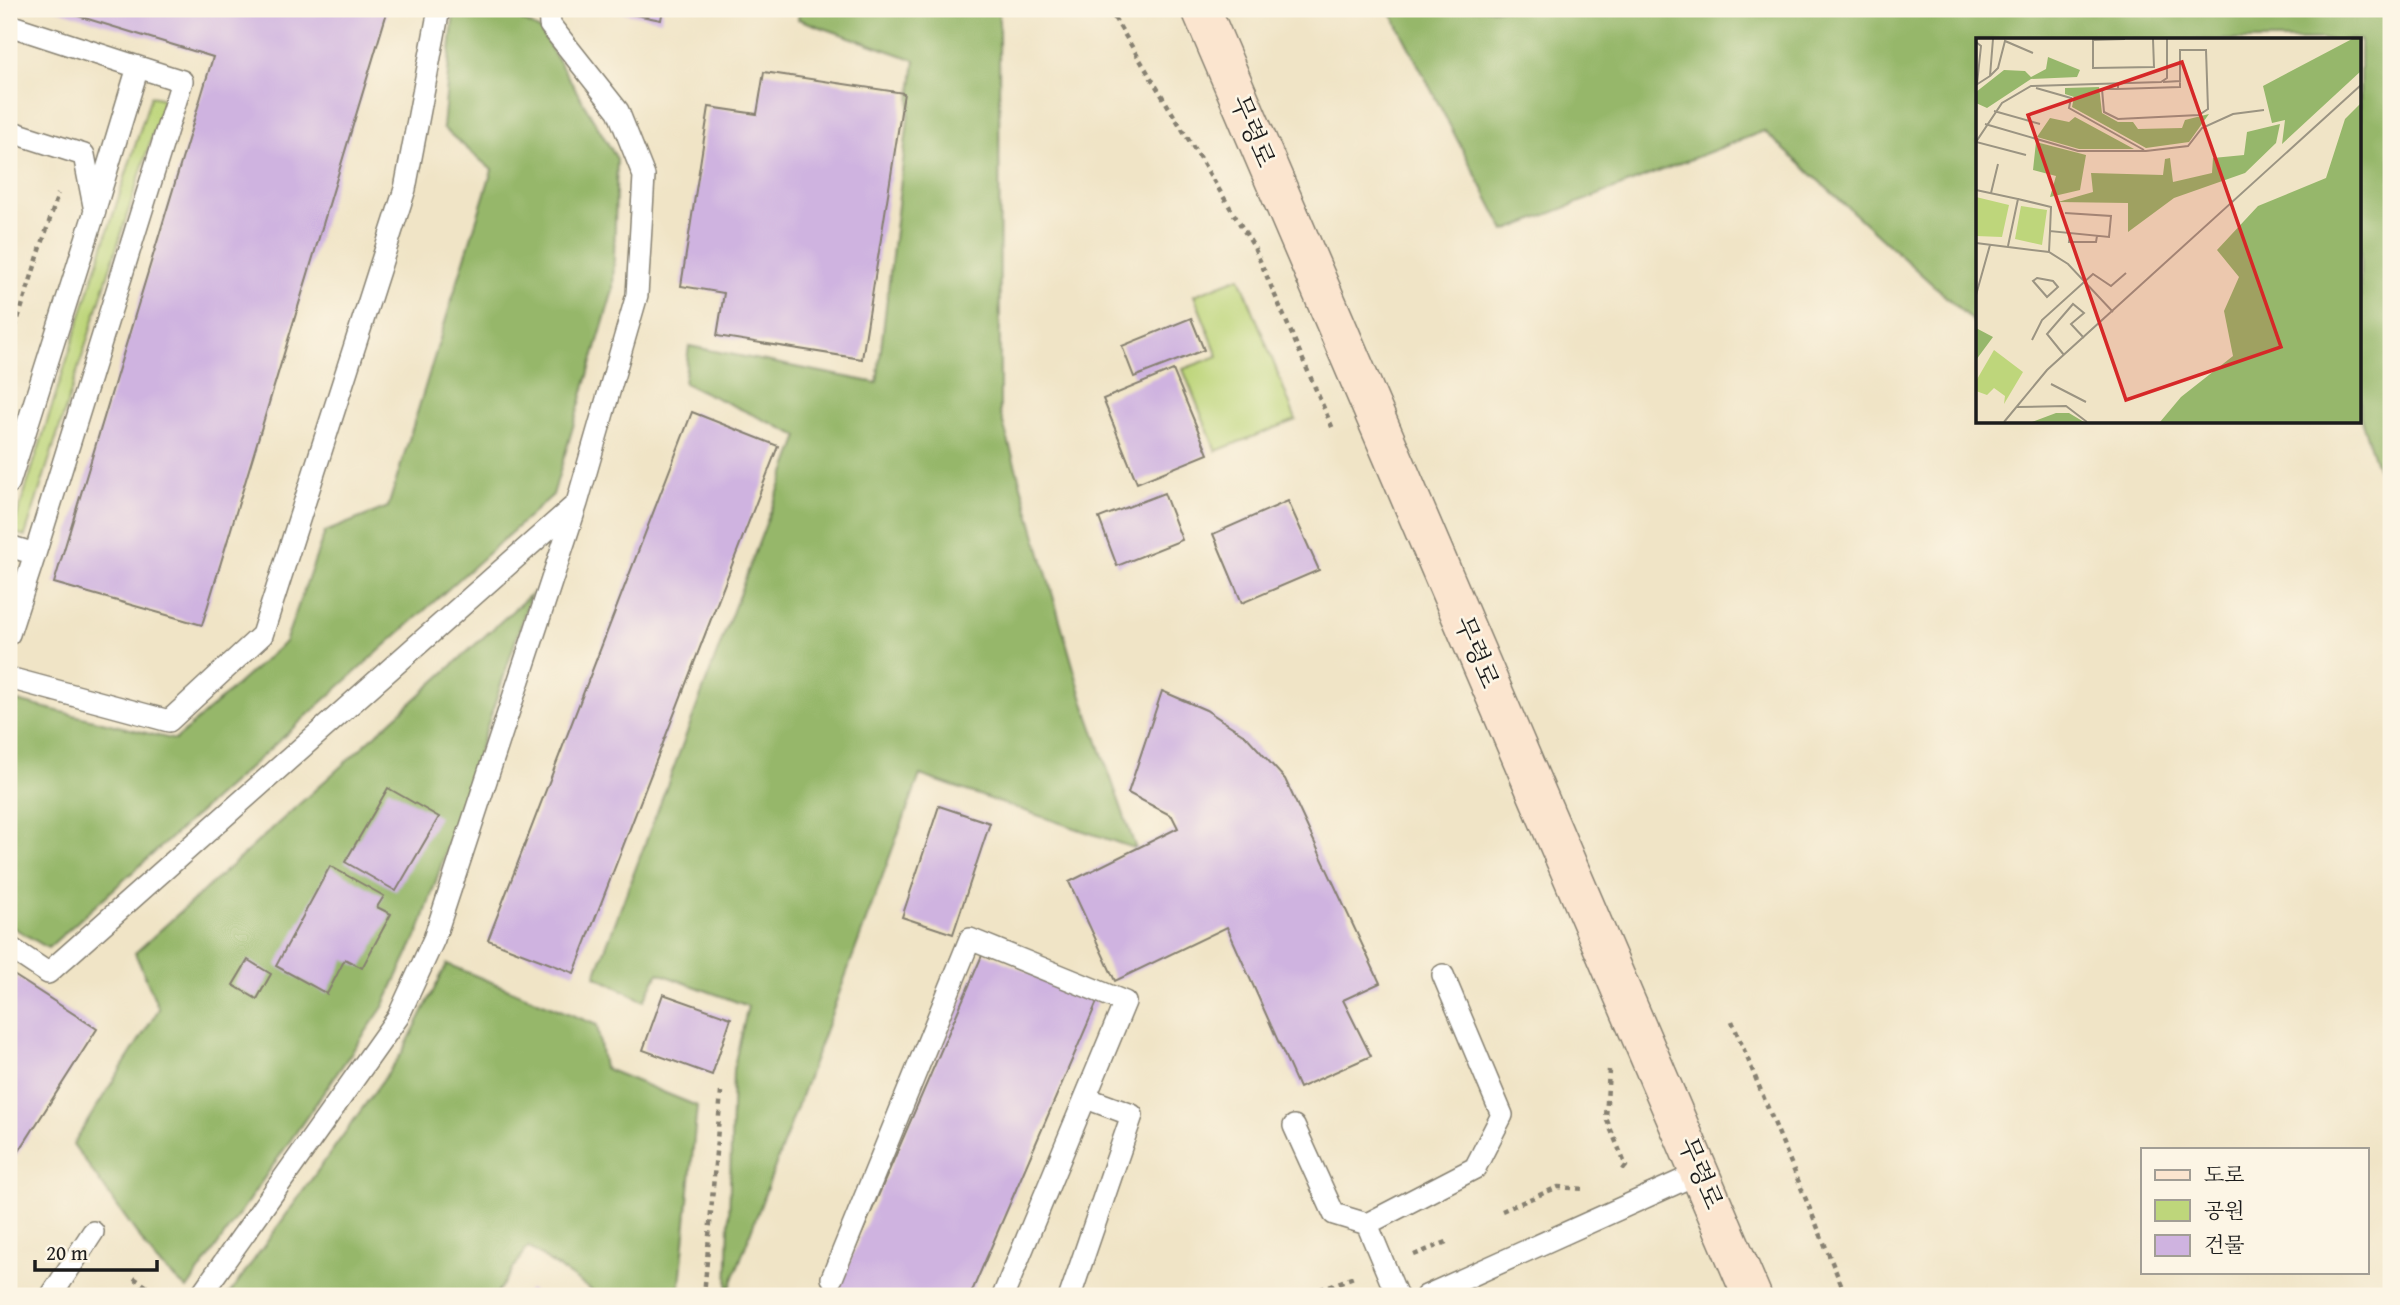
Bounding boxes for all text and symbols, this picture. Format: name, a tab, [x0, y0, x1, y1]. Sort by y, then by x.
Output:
inset map	[1976, 38, 2362, 424]
street label: 무령로	[1221, 89, 1286, 173]
street label: 무령로	[1445, 610, 1510, 694]
street label: 무령로	[1669, 1131, 1734, 1215]
legend	[2141, 1148, 2368, 1274]
text: 도로	[2204, 1159, 2245, 1190]
text: 공원	[2204, 1195, 2245, 1226]
scale bar	[35, 1228, 158, 1272]
text: 건물	[2204, 1229, 2245, 1260]
text: 20 m	[46, 1237, 88, 1268]

